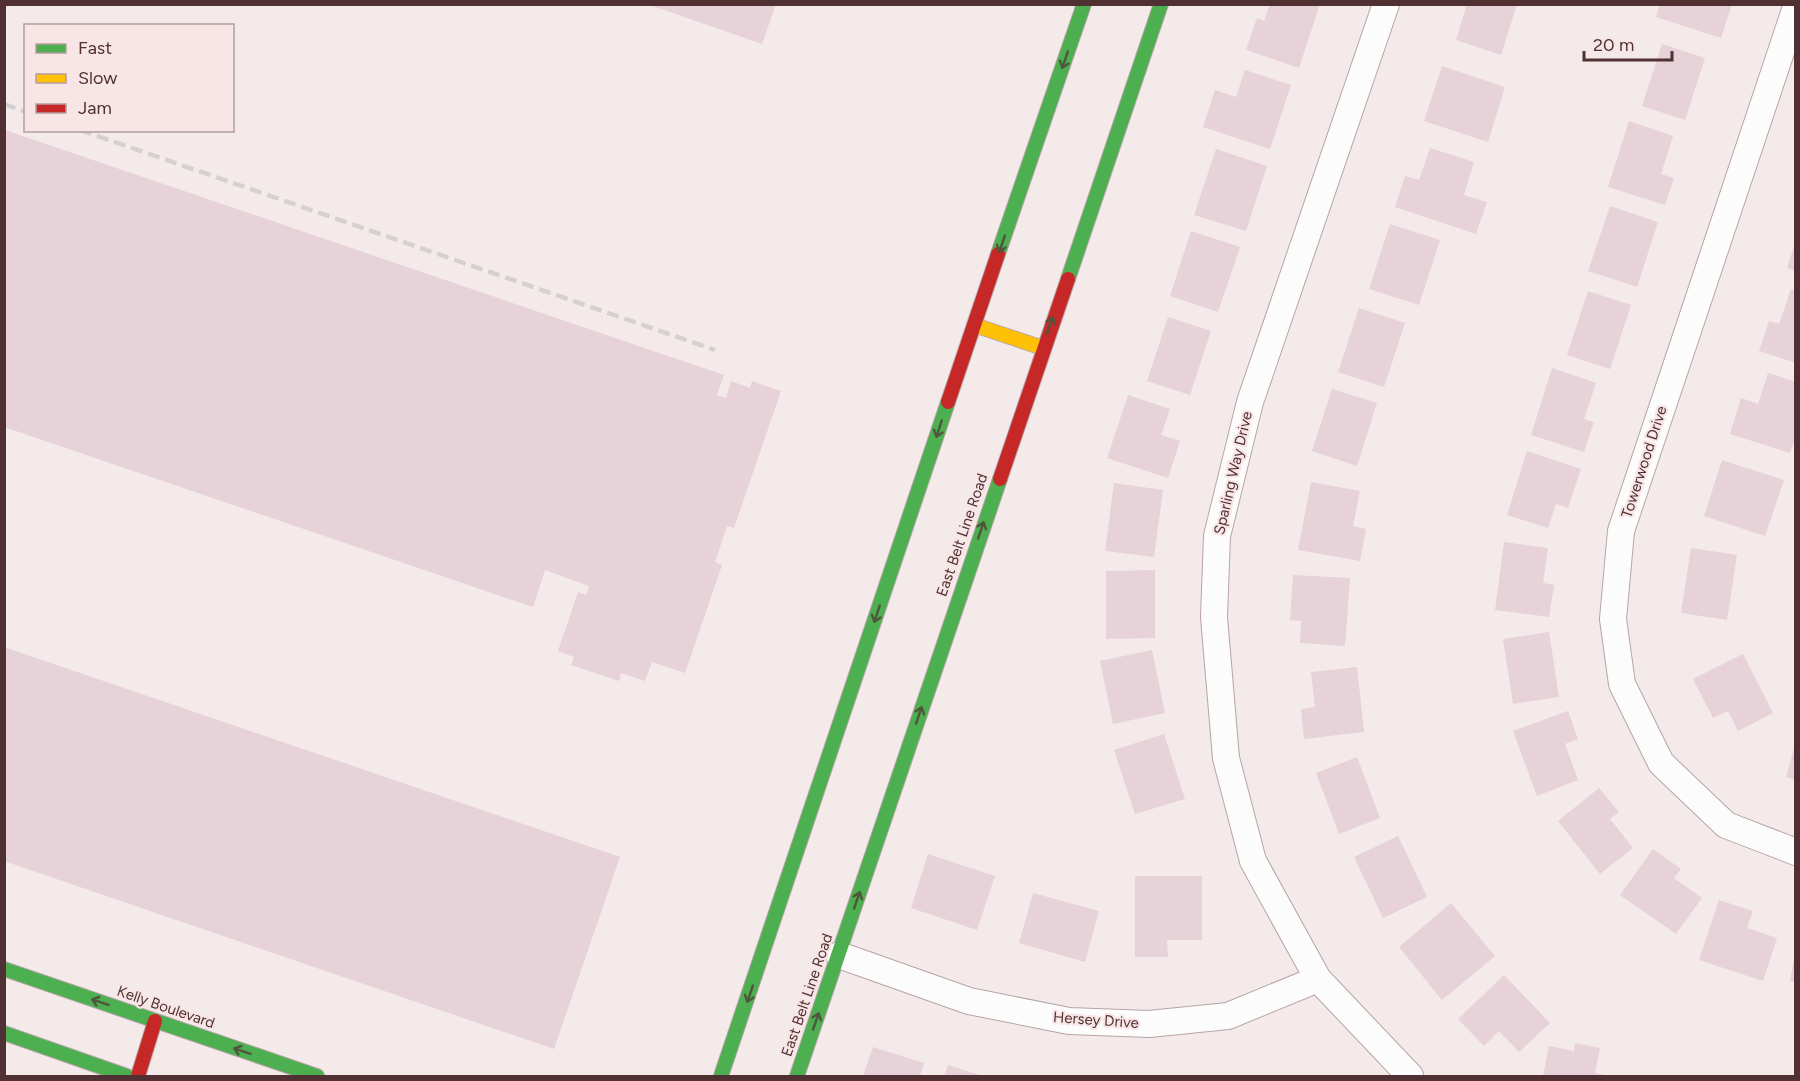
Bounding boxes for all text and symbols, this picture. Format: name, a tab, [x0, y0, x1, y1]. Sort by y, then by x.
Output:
legend	[24, 24, 234, 132]
scale bar	[1584, 24, 1672, 62]
text: 20 m	[1593, 34, 1634, 56]
text: Fast	[78, 37, 112, 59]
one-way arrow	[1059, 50, 1070, 69]
text: Slow	[78, 67, 117, 89]
text: Jam	[78, 97, 112, 119]
one-way arrow	[995, 234, 1006, 253]
one-way arrow	[1046, 317, 1057, 335]
street label: Towerwood Drive	[1617, 404, 1671, 520]
street label: Sparling Way Drive	[1210, 410, 1256, 536]
one-way arrow	[933, 419, 944, 438]
street label: East Belt Line Road	[932, 471, 992, 599]
one-way arrow	[977, 521, 988, 540]
one-way arrow	[871, 604, 882, 623]
one-way arrow	[915, 706, 926, 725]
one-way arrow	[853, 891, 864, 910]
street label: East Belt Line Road	[777, 931, 837, 1059]
street label: Kelly Boulevard	[115, 982, 217, 1032]
one-way arrow	[743, 984, 754, 1002]
one-way arrow	[91, 996, 110, 1007]
street label: Hersey Drive	[1053, 1008, 1139, 1032]
one-way arrow	[811, 1012, 822, 1031]
one-way arrow	[233, 1044, 252, 1055]

